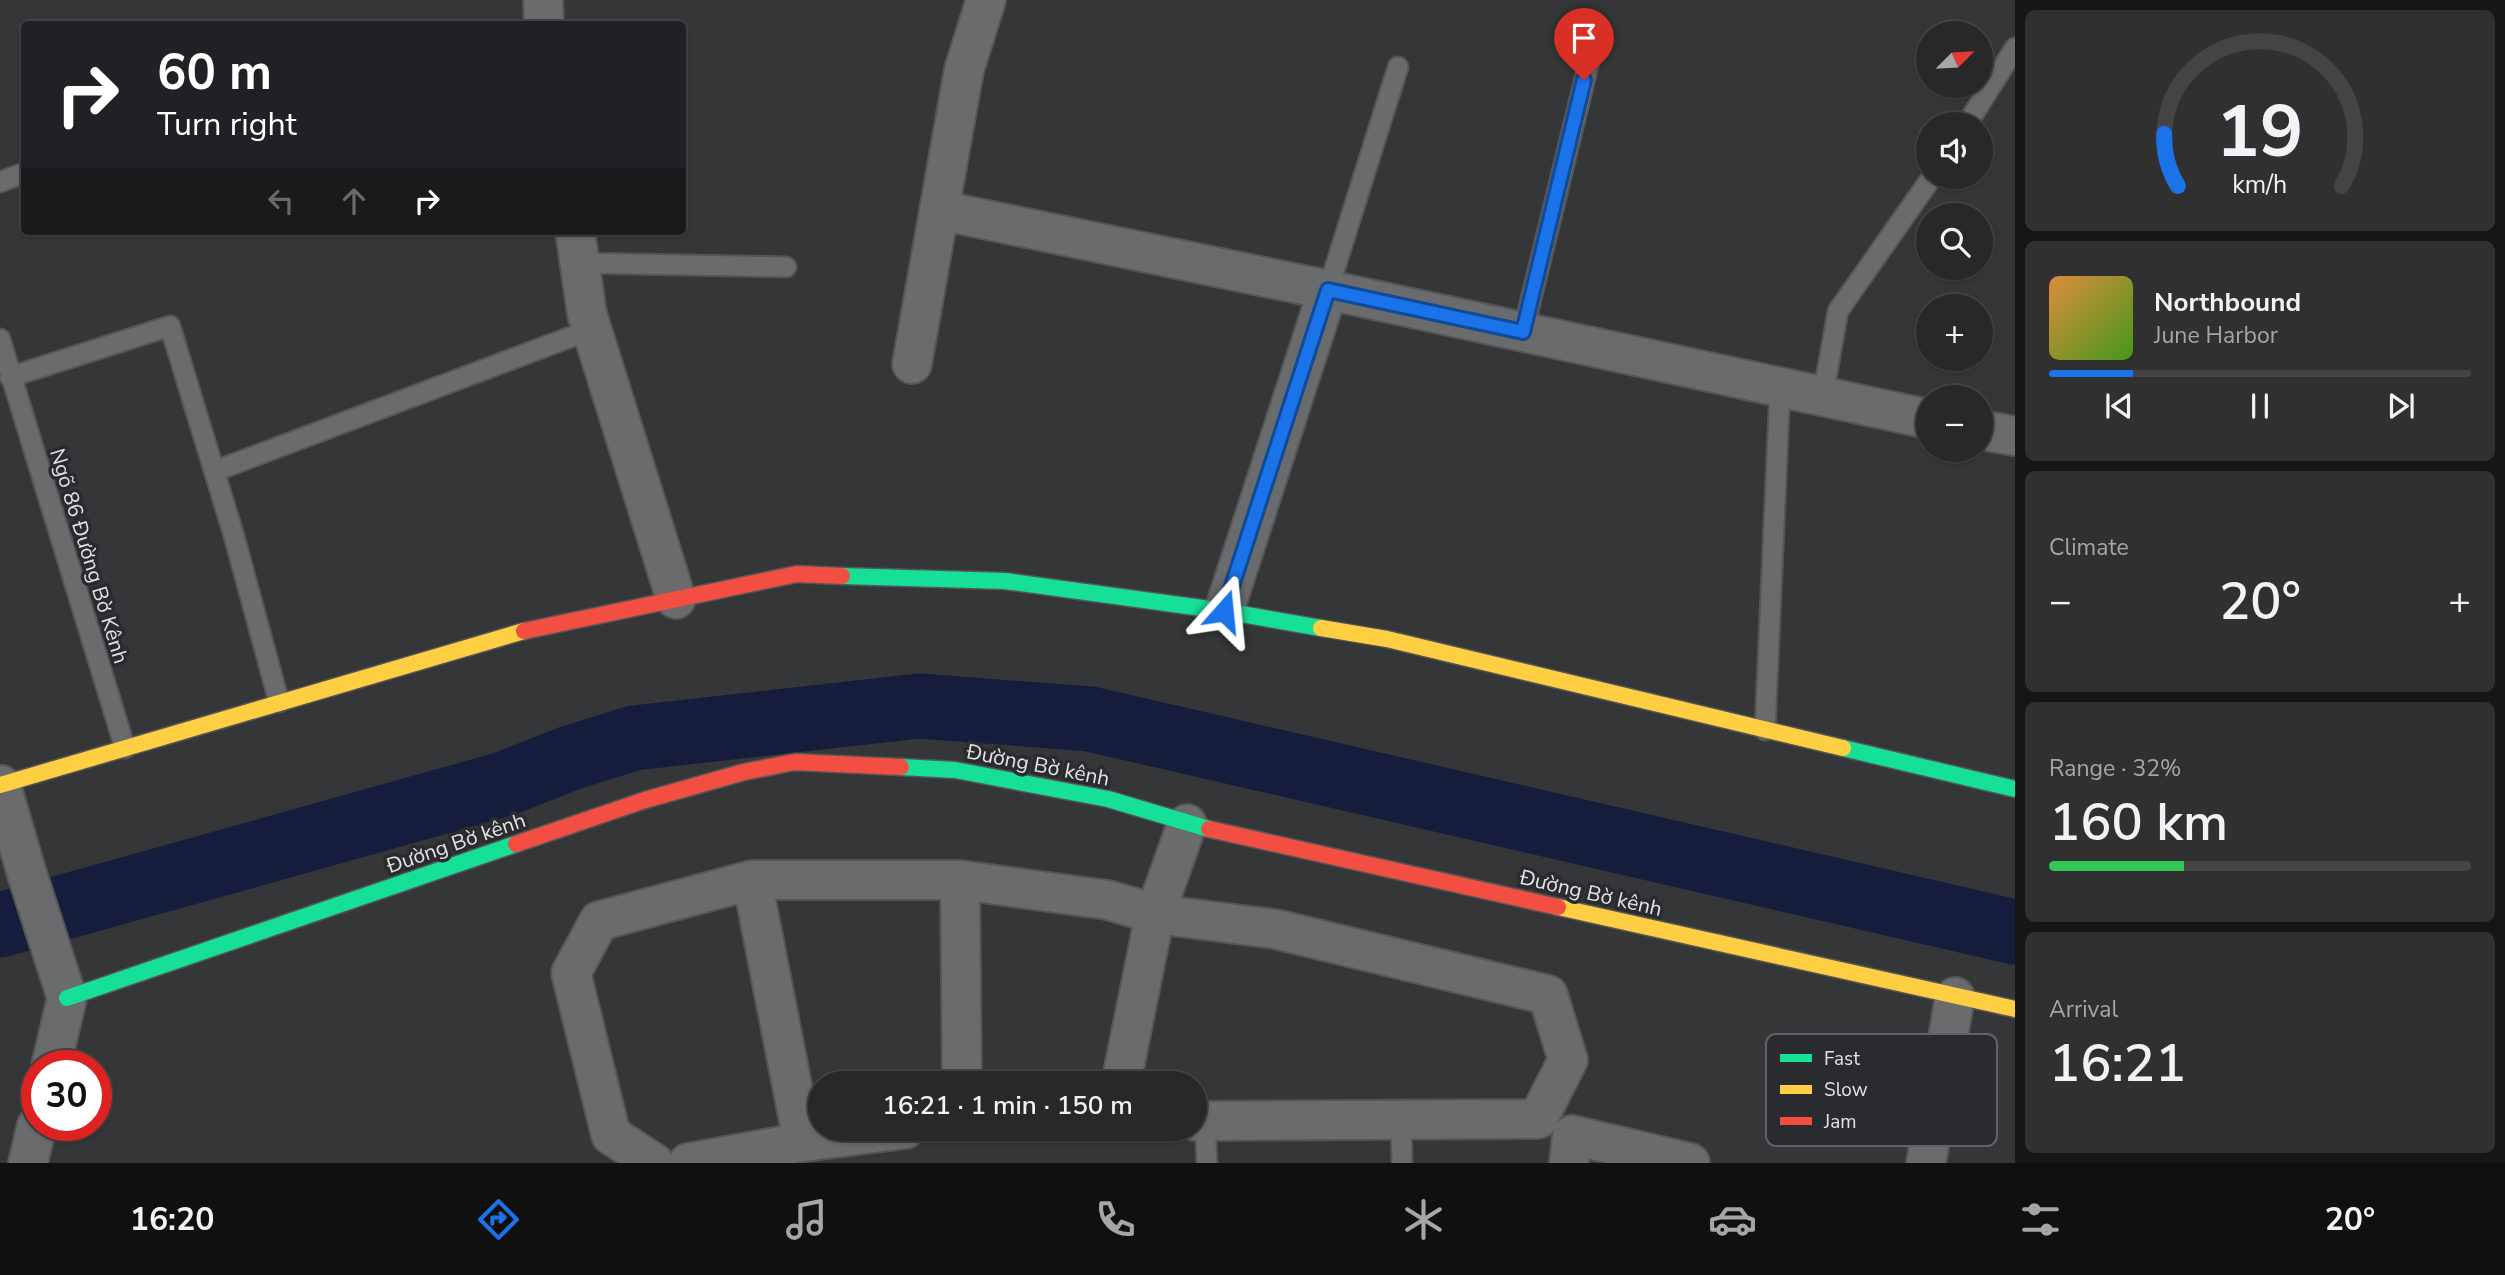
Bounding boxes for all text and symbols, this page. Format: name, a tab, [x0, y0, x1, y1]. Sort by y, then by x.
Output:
pin	[1554, 8, 1614, 80]
icon: arrive	[1565, 19, 1603, 57]
north arrow	[1916, 21, 1993, 98]
map controls	[1916, 21, 1993, 462]
text: 60 m	[157, 39, 272, 106]
icon: right	[42, 49, 133, 140]
text: 19	[2216, 83, 2304, 183]
text: Turn right	[157, 103, 297, 146]
button: sound	[1916, 112, 1993, 189]
text: km/h	[2232, 168, 2288, 202]
icon: left	[262, 182, 300, 220]
icon: ahead	[335, 182, 373, 220]
icon: right	[408, 182, 446, 220]
button: search	[1916, 203, 1993, 280]
text: Northbound	[2154, 285, 2301, 320]
button: +	[1916, 294, 1993, 371]
text: June Harbor	[2154, 320, 2278, 351]
button: −	[1916, 385, 1993, 462]
icon: previous	[2100, 387, 2138, 425]
icon: pause	[2241, 387, 2279, 425]
icon: next	[2382, 387, 2420, 425]
street label: Ngõ 86 Đường Bờ Kênh	[43, 445, 135, 667]
text: Climate	[2049, 532, 2129, 563]
text: 20°	[2219, 566, 2301, 637]
position arrow	[1187, 574, 1261, 648]
text: −	[2049, 576, 2072, 627]
text: +	[2448, 576, 2471, 627]
street label: Đường Bờ kênh	[963, 737, 1112, 793]
text: Range · 32%	[2049, 753, 2181, 784]
text: 160 km	[2049, 787, 2228, 858]
street label: Đường Bờ kênh	[382, 806, 529, 880]
street label: Đường Bờ kênh	[1516, 863, 1665, 923]
text: Arrival	[2049, 994, 2118, 1025]
text: 16:21	[2049, 1028, 2186, 1099]
legend	[1766, 1034, 1997, 1146]
text: Fast	[1824, 1046, 1860, 1072]
speed limit sign: 30	[21, 1050, 112, 1141]
text: Slow	[1824, 1077, 1868, 1103]
text: 16:21 · 1 min · 150 m	[882, 1088, 1133, 1123]
text: Jam	[1823, 1109, 1857, 1135]
icon: directions	[474, 1195, 523, 1244]
icon: music	[782, 1195, 831, 1244]
icon: phone	[1091, 1195, 1140, 1244]
icon: climate	[1399, 1195, 1448, 1244]
icon: car	[1708, 1195, 1757, 1244]
icon: filters	[2016, 1195, 2065, 1244]
text: 16:20	[130, 1198, 214, 1241]
text: 20°	[2325, 1198, 2375, 1241]

